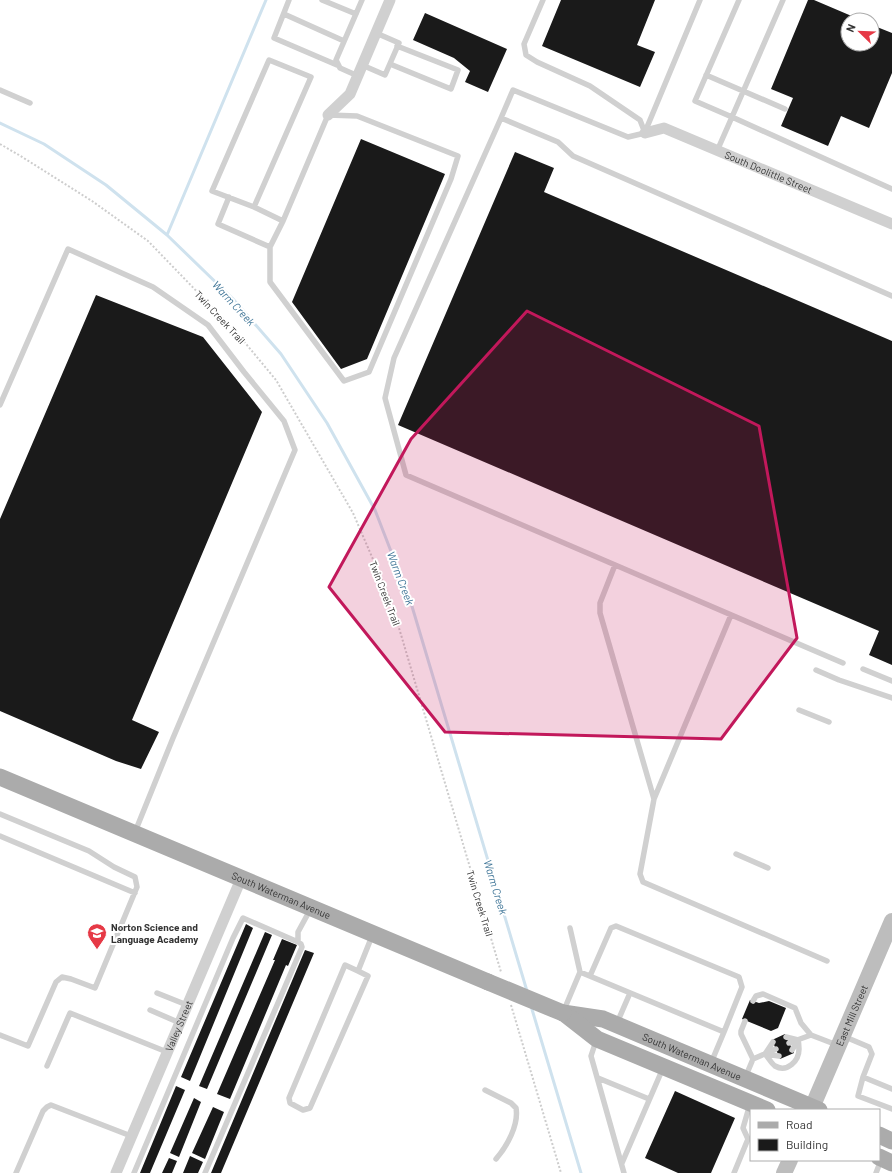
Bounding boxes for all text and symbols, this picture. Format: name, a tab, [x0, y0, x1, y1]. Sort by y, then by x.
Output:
north arrow	[840, 12, 880, 52]
text: N	[843, 22, 858, 34]
street label: South Doolittle Street	[723, 148, 814, 196]
water label: Warm Creek	[210, 278, 258, 329]
street label: Twin Creek Trail	[192, 288, 248, 346]
water label: Warm Creek	[385, 549, 417, 607]
street label: Twin Creek Trail	[367, 559, 403, 627]
water label: Warm Creek	[482, 858, 511, 917]
street label: Twin Creek Trail	[464, 868, 496, 938]
street label: South Waterman Avenue	[230, 869, 332, 921]
place label: Norton Science and Language Academy	[111, 921, 198, 945]
school or university icon: Norton Science and Language Academy	[86, 922, 108, 950]
street label: East Mill Street	[833, 983, 870, 1048]
street label: Valley Street	[162, 998, 195, 1053]
street label: South Waterman Avenue	[641, 1030, 743, 1083]
legend	[750, 1109, 880, 1161]
text: Road	[786, 1117, 813, 1131]
text: Building	[786, 1137, 828, 1151]

